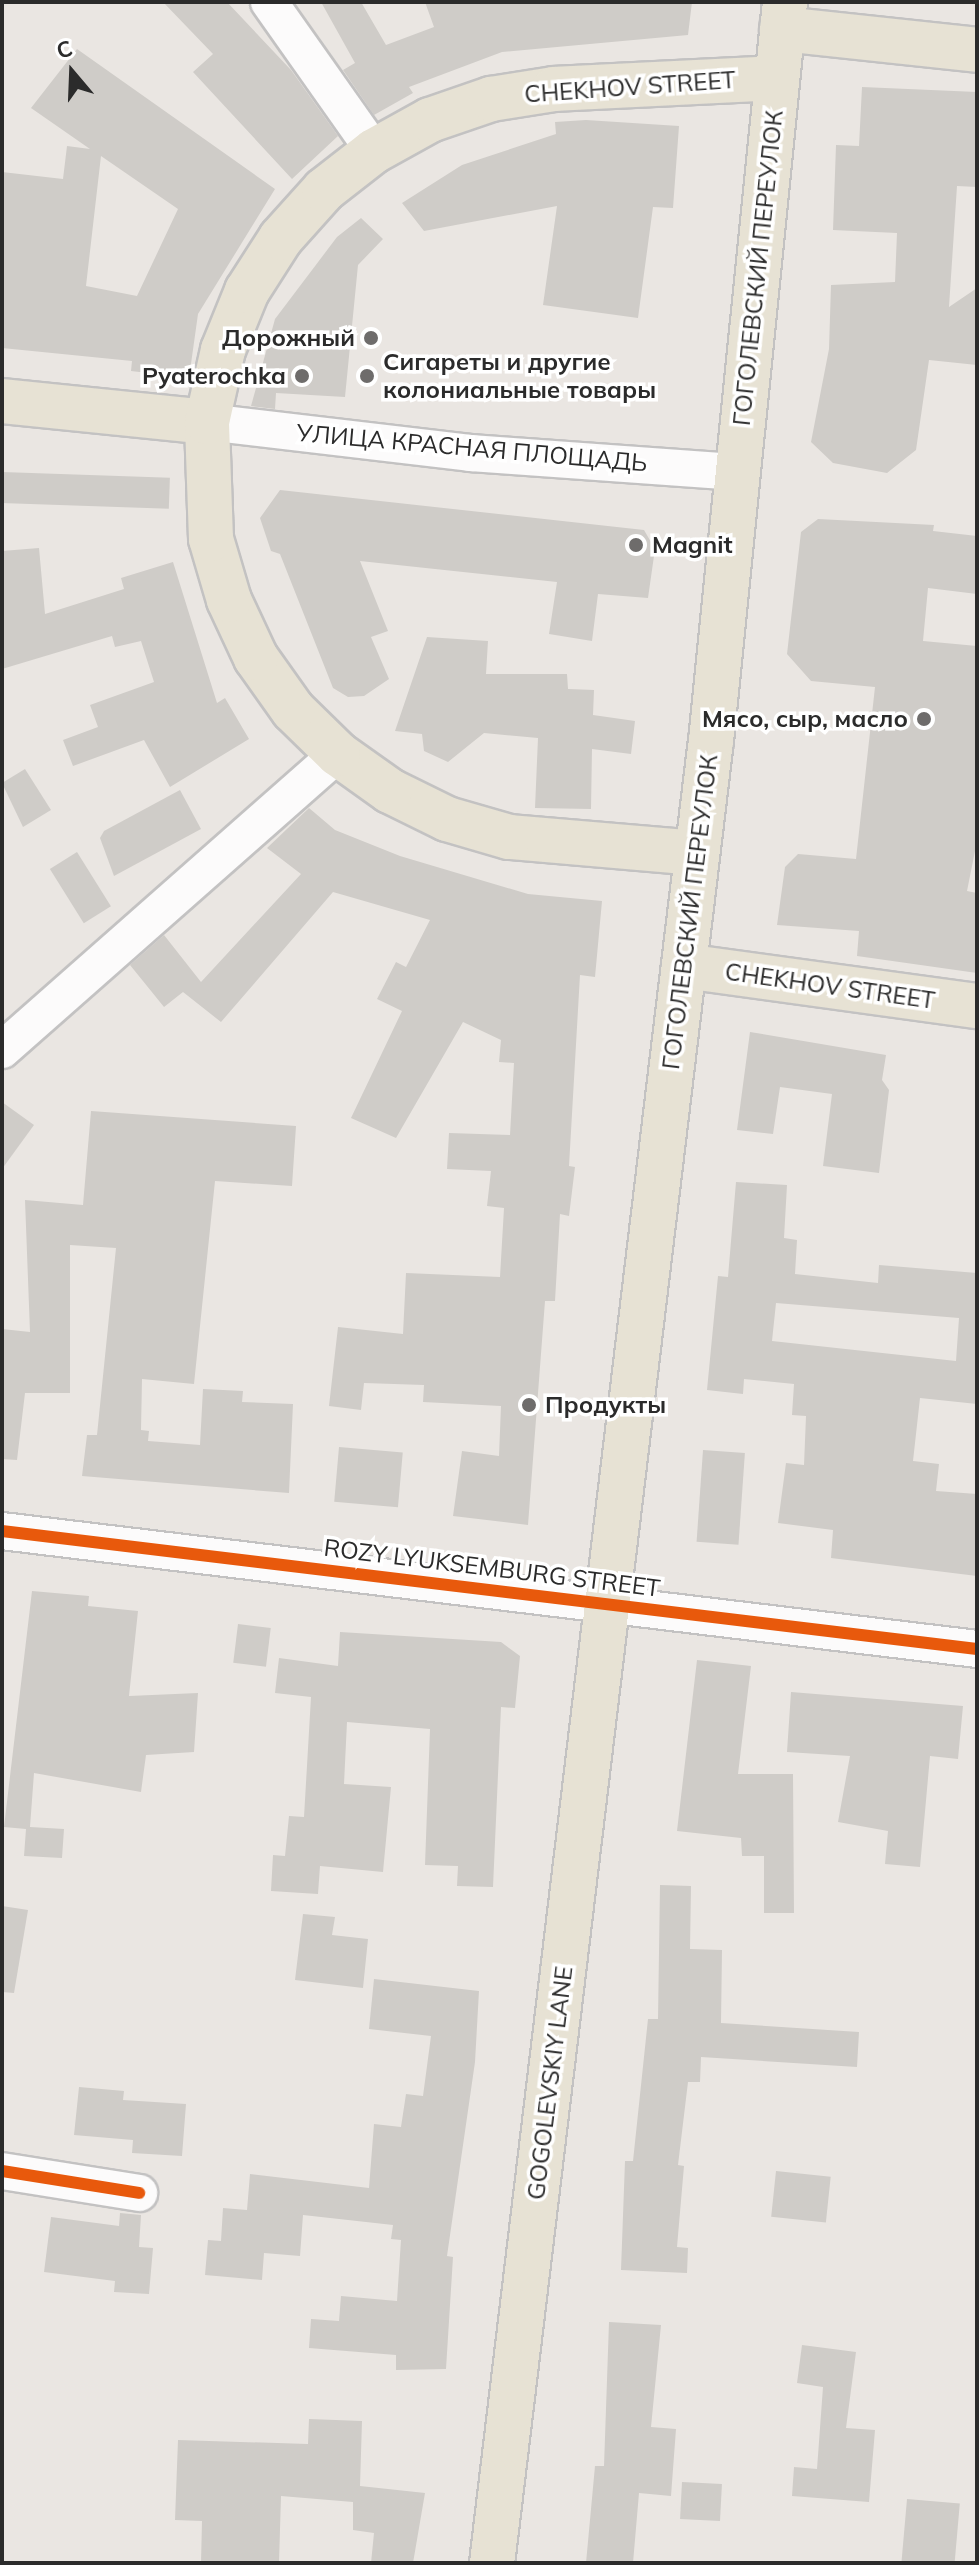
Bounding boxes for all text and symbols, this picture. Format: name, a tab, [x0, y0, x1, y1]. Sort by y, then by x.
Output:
north arrow	[32, 32, 112, 112]
text: С	[52, 34, 76, 65]
street label: CHEKHOV STREET	[523, 65, 737, 109]
street label: ГОГОЛЕВСКИЙ ПЕРЕУЛОК	[727, 109, 789, 427]
place label: Дорожный	[222, 324, 355, 352]
marker: Дорожный	[362, 329, 380, 347]
place label: Сигареты и другие колониальные товары	[383, 348, 656, 404]
place label: Pyaterochka	[142, 362, 286, 390]
marker: Pyaterochka	[293, 367, 311, 385]
marker: Сигареты и другие колониальные товары	[358, 367, 376, 385]
street label: УЛИЦА КРАСНАЯ ПЛОЩАДЬ	[295, 418, 649, 478]
place label: Magnit	[652, 531, 733, 559]
marker: Magnit	[627, 536, 645, 554]
place label: Мясо, сыр, масло	[702, 705, 908, 733]
marker: Мясо, сыр, масло	[915, 710, 933, 728]
street label: ГОГОЛЕВСКИЙ ПЕРЕУЛОК	[656, 753, 724, 1071]
street label: CHEKHOV STREET	[723, 957, 937, 1015]
place label: Продукты	[545, 1391, 666, 1419]
marker: Продукты	[520, 1396, 538, 1414]
street label: ROZY LYUKSEMBURG STREET	[322, 1533, 662, 1603]
street label: GOGOLEVSKIY LANE	[521, 1965, 579, 2201]

